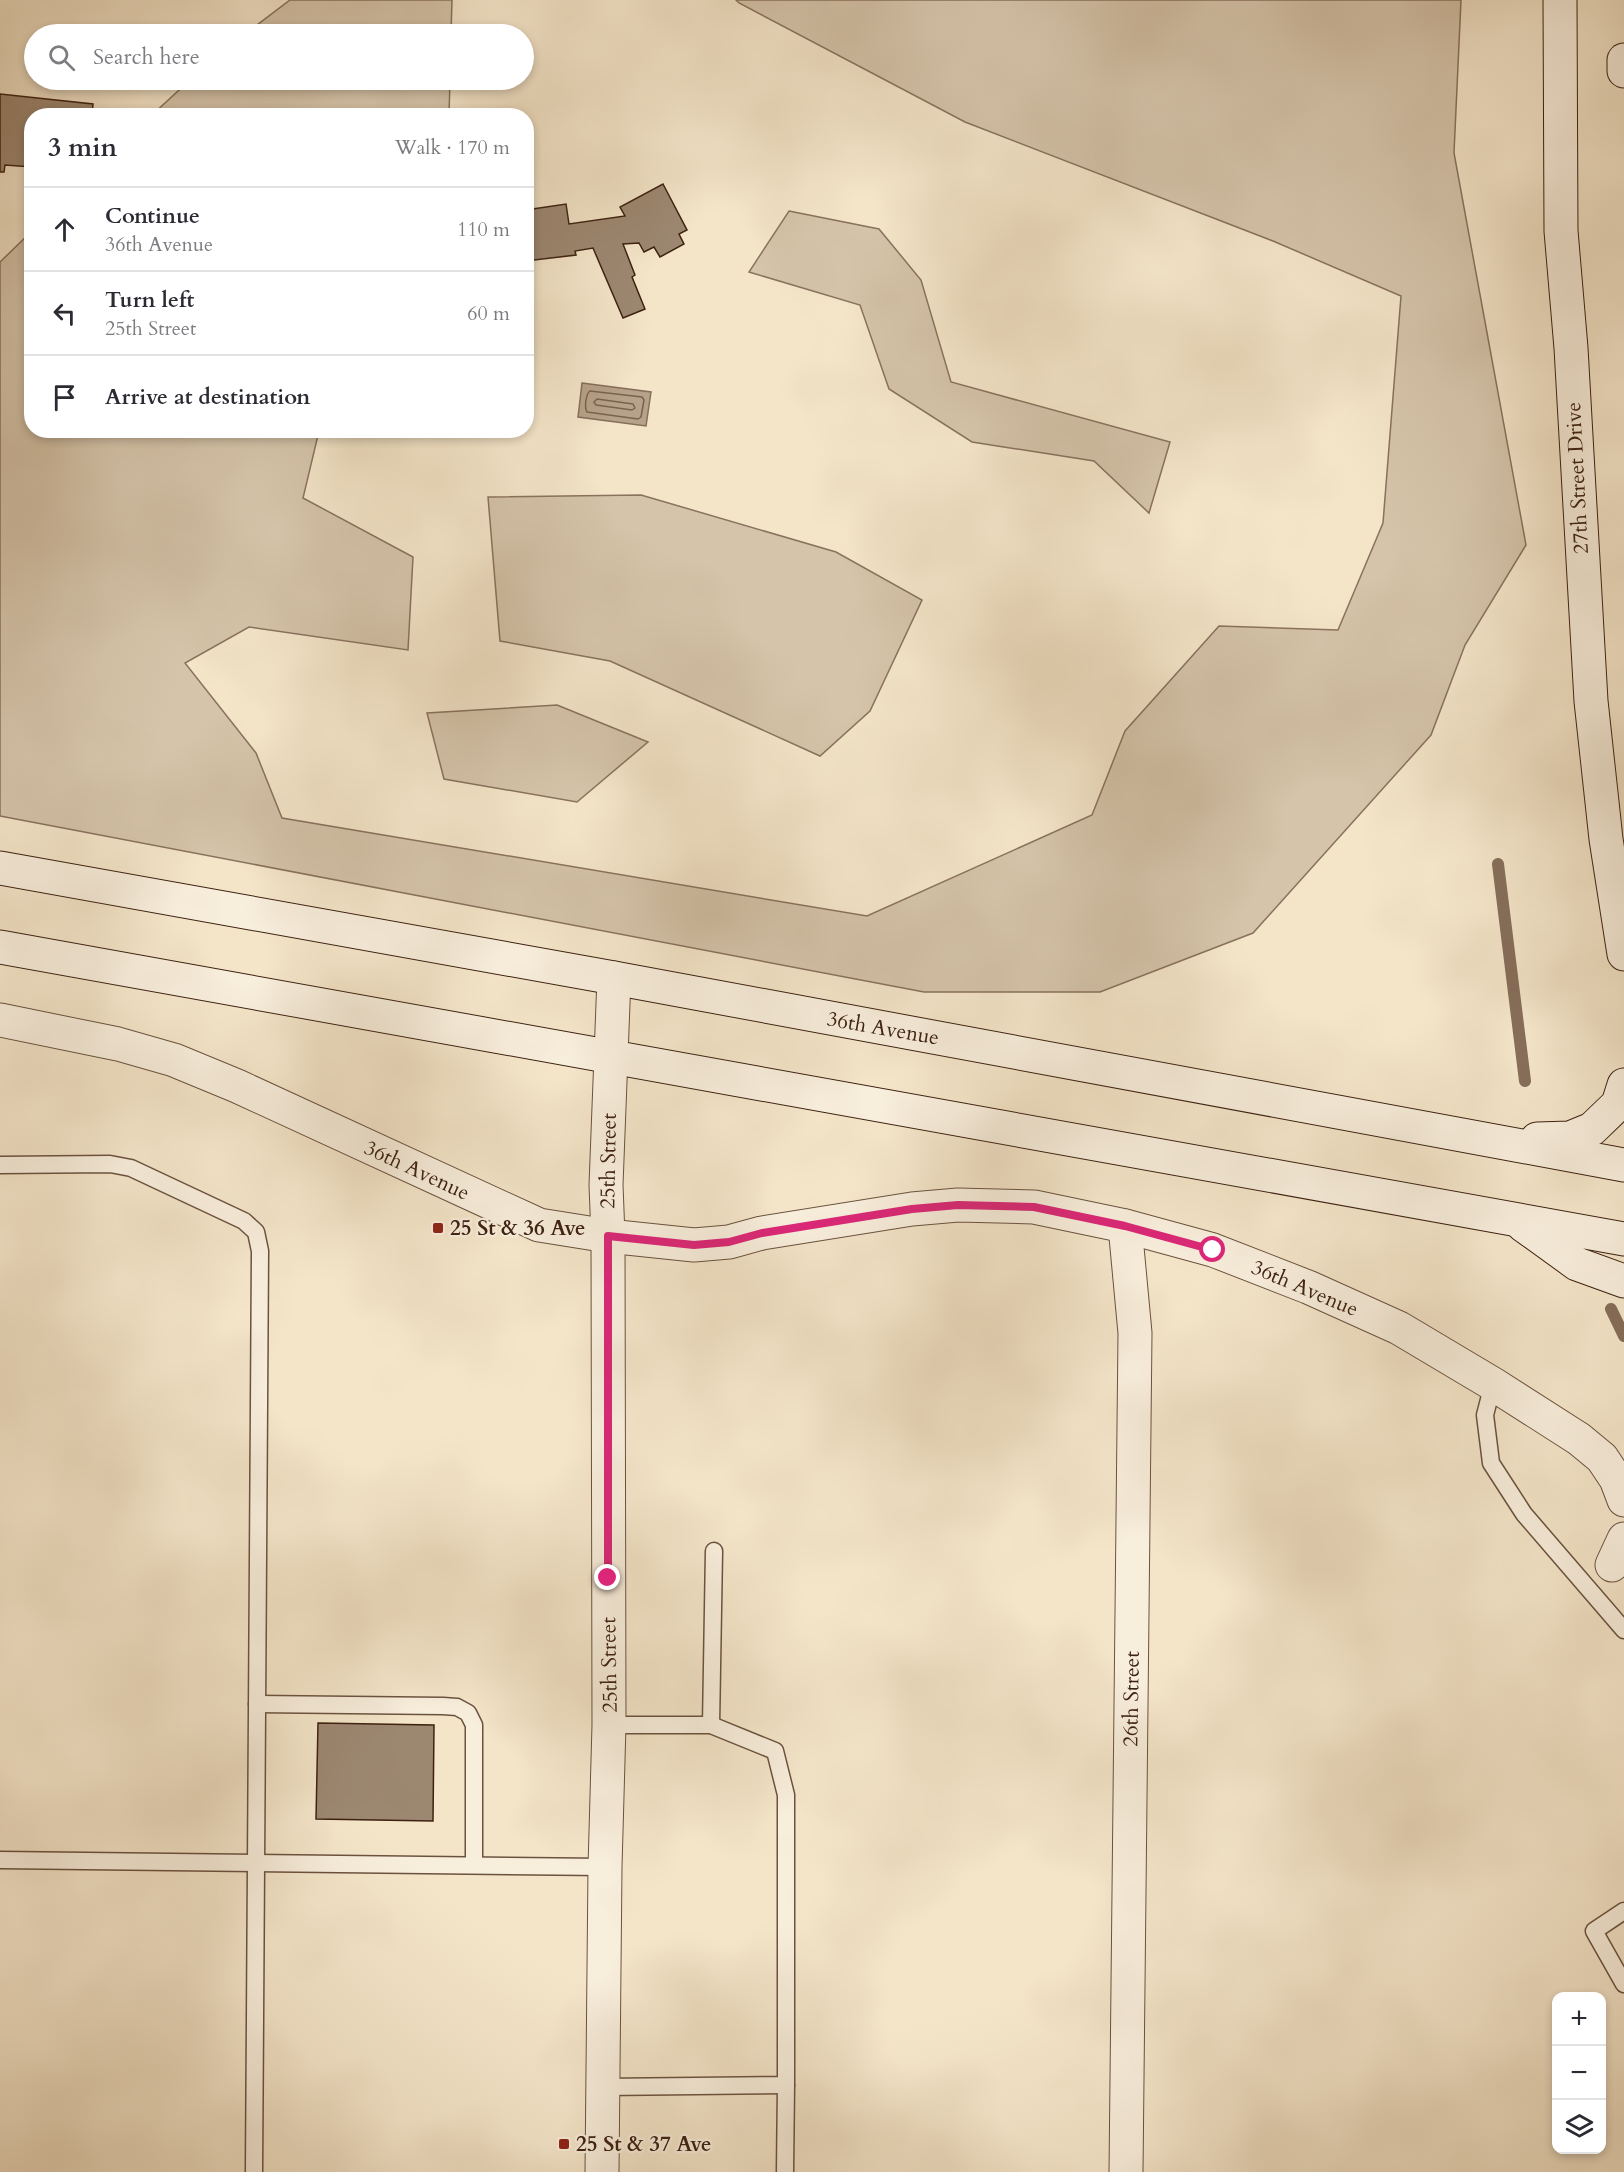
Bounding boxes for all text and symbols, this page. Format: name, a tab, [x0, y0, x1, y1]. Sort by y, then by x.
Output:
search box	[24, 24, 534, 90]
icon: search	[45, 41, 78, 74]
text: Search here	[93, 42, 200, 72]
text: 3 min	[48, 130, 117, 165]
text: Walk · 170 m	[395, 134, 510, 161]
text: Continue	[105, 201, 200, 231]
icon: ahead	[48, 213, 81, 246]
text: 110 m	[457, 216, 510, 243]
text: 36th Avenue	[105, 231, 213, 258]
text: Turn left	[105, 285, 194, 315]
icon: left	[48, 297, 81, 330]
text: 60 m	[467, 300, 510, 327]
text: 25th Street	[105, 315, 196, 342]
icon: arrive	[48, 381, 81, 414]
text: Arrive at destination	[105, 382, 310, 412]
street label: 27th Street Drive	[1559, 401, 1596, 555]
street label: 36th Avenue	[825, 1004, 941, 1053]
street label: 25th Street	[593, 1112, 624, 1209]
street label: 36th Avenue	[359, 1133, 474, 1208]
place label: 25 St & 36 Ave	[450, 1214, 585, 1243]
marker: 25 St & 36 Ave	[431, 1221, 445, 1235]
route start	[1199, 1236, 1225, 1262]
street label: 36th Avenue	[1247, 1253, 1363, 1324]
route end	[594, 1564, 620, 1590]
street label: 25th Street	[594, 1616, 625, 1713]
street label: 26th Street	[1116, 1650, 1147, 1747]
map controls	[1552, 1992, 1606, 2154]
button: +	[1552, 1992, 1606, 2046]
button: −	[1552, 2046, 1606, 2100]
button: layers	[1552, 2100, 1606, 2154]
place label: 25 St & 37 Ave	[576, 2130, 711, 2159]
marker: 25 St & 37 Ave	[557, 2137, 571, 2151]

